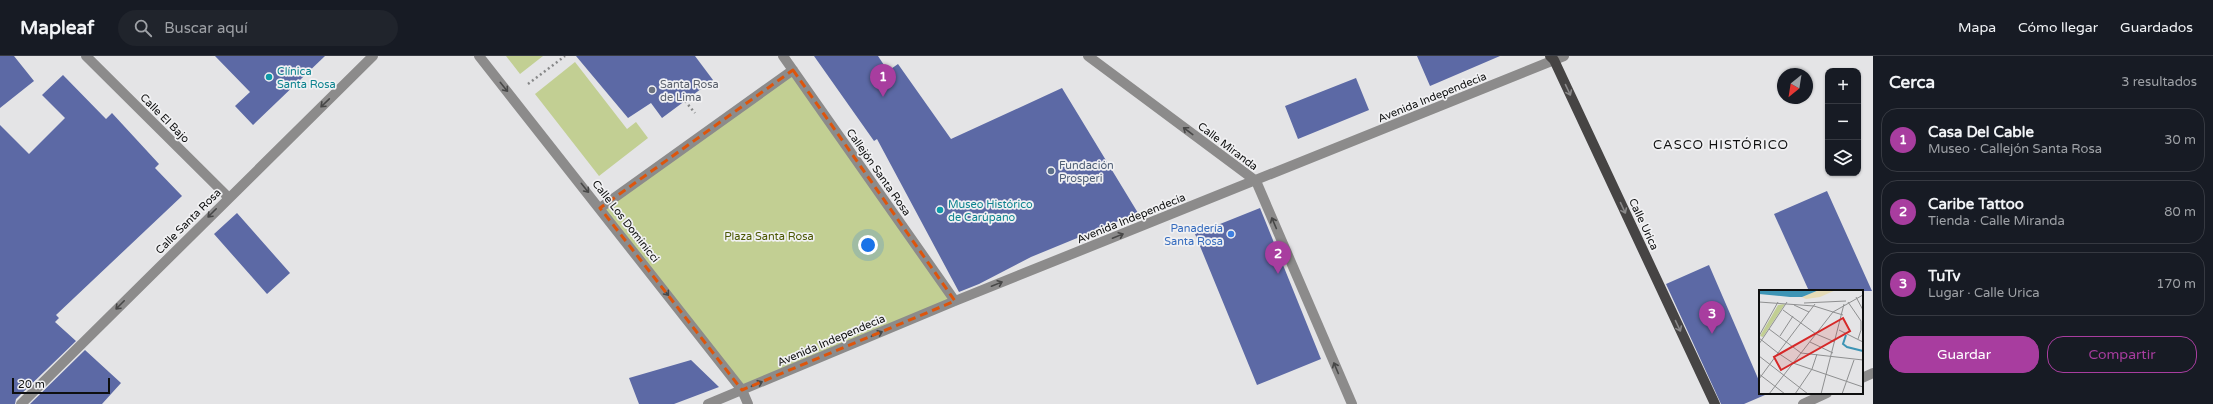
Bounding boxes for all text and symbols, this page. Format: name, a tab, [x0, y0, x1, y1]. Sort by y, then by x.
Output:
search box	[118, 10, 398, 46]
text: Mapleaf	[20, 17, 94, 39]
icon: search	[132, 17, 154, 39]
text: Buscar aquí	[164, 19, 248, 37]
text: Mapa	[1958, 19, 1996, 36]
text: Cómo llegar	[2018, 19, 2098, 36]
text: Guardados	[2120, 19, 2193, 36]
pin: 1	[870, 64, 896, 97]
place label: Clínica Santa Rosa	[277, 65, 336, 91]
north arrow	[1777, 68, 1813, 104]
map controls	[1825, 68, 1861, 176]
button: +	[1825, 68, 1861, 104]
street label: Avenida Independecia	[1376, 70, 1488, 125]
marker: Clínica Santa Rosa	[264, 72, 274, 82]
text: Cerca	[1889, 72, 1935, 93]
text: 3 resultados	[2121, 74, 2197, 90]
place label: Santa Rosa de Lima	[660, 78, 719, 104]
one-way arrow	[499, 81, 508, 92]
one-way arrow	[1565, 84, 1572, 96]
marker: Santa Rosa de Lima	[647, 85, 657, 95]
street label: Calle El Bajo	[137, 91, 192, 146]
one-way arrow	[320, 98, 330, 108]
button: −	[1825, 104, 1861, 140]
street label: Calle Miranda	[1195, 120, 1260, 173]
text: Casa Del Cable	[1928, 123, 2034, 141]
street label: Callejón Santa Rosa	[844, 126, 914, 218]
one-way arrow	[1183, 127, 1194, 135]
text: 1	[1899, 132, 1907, 148]
text: 30 m	[2164, 132, 2196, 148]
district label: CASCO HISTÓRICO	[1653, 137, 1789, 153]
button: layers	[1825, 140, 1861, 176]
text: Museo · Callejón Santa Rosa	[1928, 141, 2102, 157]
place label: Fundación Prosperi	[1059, 159, 1114, 185]
marker: Fundación Prosperi	[1046, 166, 1056, 176]
street label: Calle Los Dominicci	[589, 178, 662, 265]
one-way arrow	[580, 183, 589, 194]
street label: Calle Santa Rosa	[153, 186, 224, 257]
street label: Avenida Independecia	[1075, 191, 1187, 246]
text: Caribe Tattoo	[1928, 195, 2024, 213]
street label: Calle Urica	[1626, 196, 1661, 252]
place label: Museo Histórico de Carúpano	[948, 198, 1033, 224]
one-way arrow	[1620, 202, 1627, 214]
text: 2	[1899, 204, 1907, 220]
text: 80 m	[2164, 204, 2196, 220]
marker: Museo Histórico de Carúpano	[935, 205, 945, 215]
one-way arrow	[207, 208, 217, 218]
text: Tienda · Calle Miranda	[1928, 213, 2065, 229]
one-way arrow	[1270, 218, 1277, 230]
place label: Panadería Santa Rosa	[1164, 222, 1223, 248]
marker: Panadería Santa Rosa	[1226, 229, 1236, 239]
park label: Plaza Santa Rosa	[724, 230, 814, 243]
one-way arrow	[1111, 232, 1123, 239]
your location	[858, 235, 878, 255]
pin: 2	[1265, 241, 1291, 274]
text: TuTv	[1928, 267, 1961, 285]
text: 3	[1899, 276, 1907, 292]
text: 170 m	[2156, 276, 2196, 292]
one-way arrow	[991, 280, 1003, 288]
one-way arrow	[661, 285, 669, 296]
text: Lugar · Calle Urica	[1928, 285, 2040, 301]
inset map	[1759, 290, 1863, 394]
one-way arrow	[115, 300, 125, 310]
pin: 3	[1699, 301, 1725, 334]
street label: Avenida Independecia	[775, 312, 887, 369]
one-way arrow	[1675, 319, 1682, 331]
one-way arrow	[870, 329, 882, 337]
button: Guardar	[1889, 336, 2039, 373]
button: Compartir	[2047, 336, 2197, 373]
one-way arrow	[1332, 363, 1340, 375]
scale bar	[12, 376, 110, 395]
text: 20 m	[18, 378, 45, 391]
one-way arrow	[750, 379, 762, 387]

